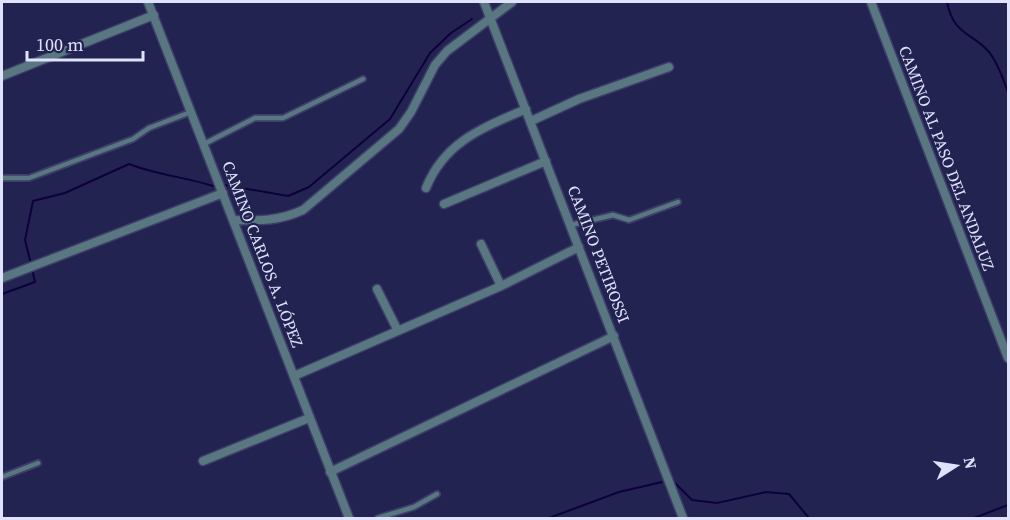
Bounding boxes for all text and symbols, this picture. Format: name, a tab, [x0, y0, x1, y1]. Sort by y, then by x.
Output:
scale bar	[27, 24, 142, 62]
text: 100 m	[36, 32, 83, 57]
street label: CAMINO AL PASO DEL ANDALUZ	[894, 42, 1000, 274]
street label: CAMINO CARLOS A. LÓPEZ	[217, 158, 309, 350]
street label: CAMINO PETIROSSI	[563, 182, 635, 326]
north arrow	[926, 436, 986, 496]
text: N	[959, 455, 983, 471]

